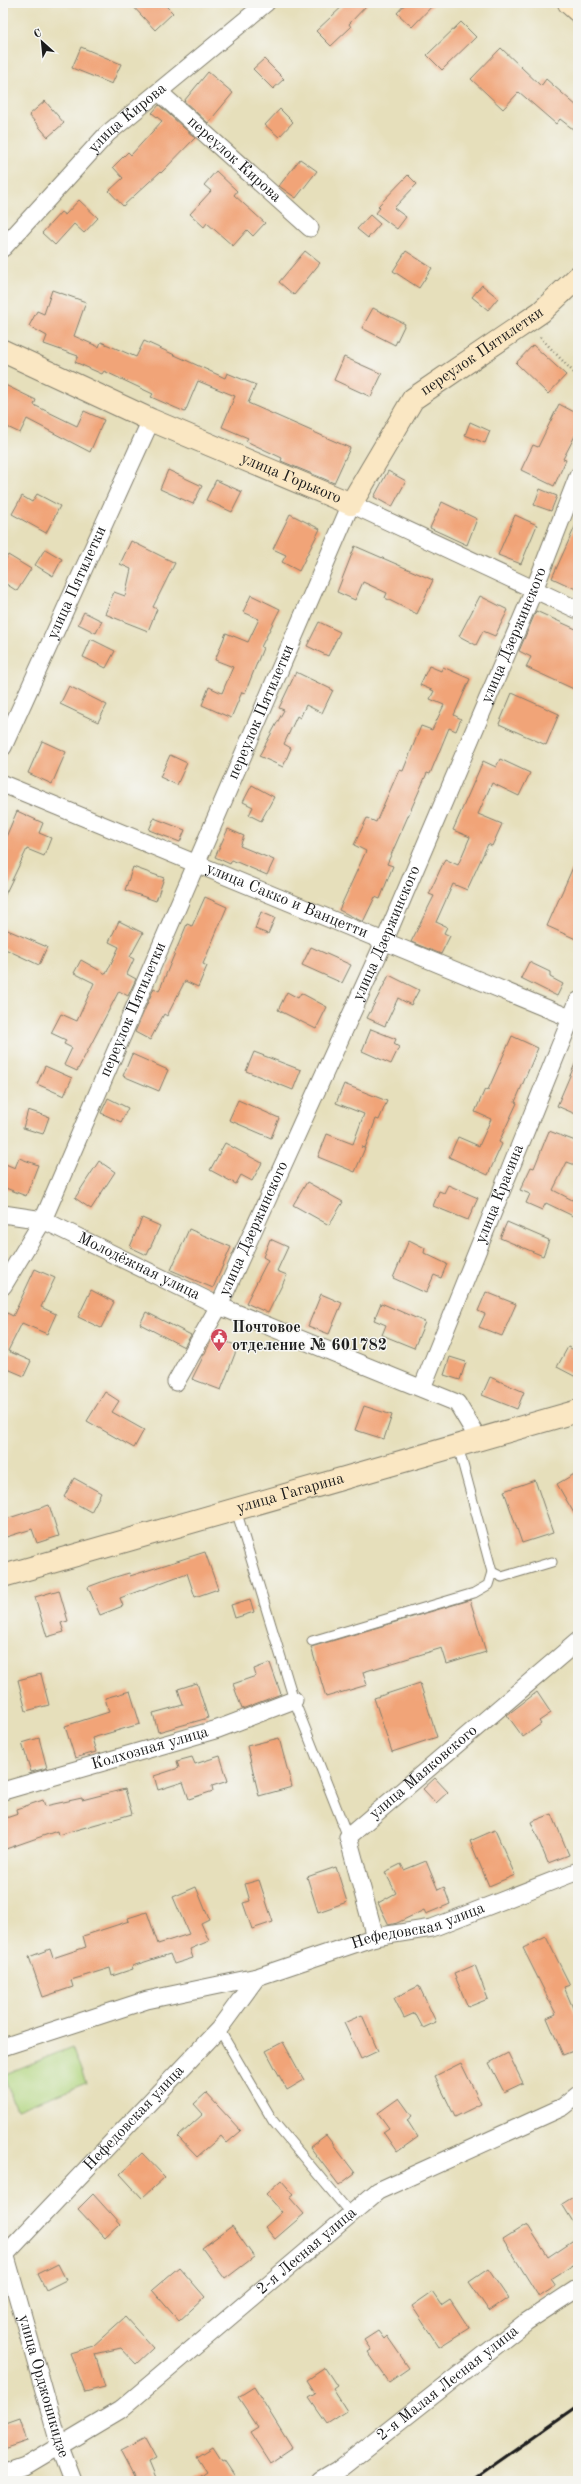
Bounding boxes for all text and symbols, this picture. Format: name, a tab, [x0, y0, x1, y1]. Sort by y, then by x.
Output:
north arrow	[22, 22, 62, 62]
text: С	[32, 28, 44, 41]
street label: улица Кирова	[86, 80, 170, 156]
street label: переулок Кирова	[184, 113, 284, 206]
street label: переулок Пятилетки	[418, 305, 547, 399]
street label: улица Горького	[238, 451, 344, 507]
street label: улица Пятилетки	[45, 524, 110, 642]
street label: улица Дзержинского	[479, 565, 550, 706]
street label: переулок Пятилетки	[226, 643, 297, 782]
street label: улица Сакко и Ванцетти	[204, 861, 370, 942]
street label: улица Дзержинского	[350, 863, 424, 1004]
street label: переулок Пятилетки	[97, 940, 169, 1079]
street label: улица Красина	[473, 1142, 527, 1246]
street label: улица Дзержинского	[217, 1159, 291, 1299]
street label: Молодёжная улица	[75, 1230, 203, 1303]
place label: Почтовое отделение № 601782	[232, 1320, 387, 1354]
public building icon: Почтовое отделение № 601782	[209, 1327, 229, 1352]
street label: улица Гагарина	[235, 1471, 346, 1517]
street label: улица Маяковского	[367, 1722, 481, 1823]
street label: Колхозная улица	[90, 1724, 210, 1773]
street label: Нефедовская улица	[349, 1900, 487, 1952]
street label: Нефедовская улица	[81, 2063, 188, 2174]
street label: 2-я Лесная улица	[254, 2205, 360, 2298]
street label: улица Орджоникидзе	[15, 2313, 71, 2460]
street label: 2-я Малая Лесная улица	[374, 2323, 522, 2444]

